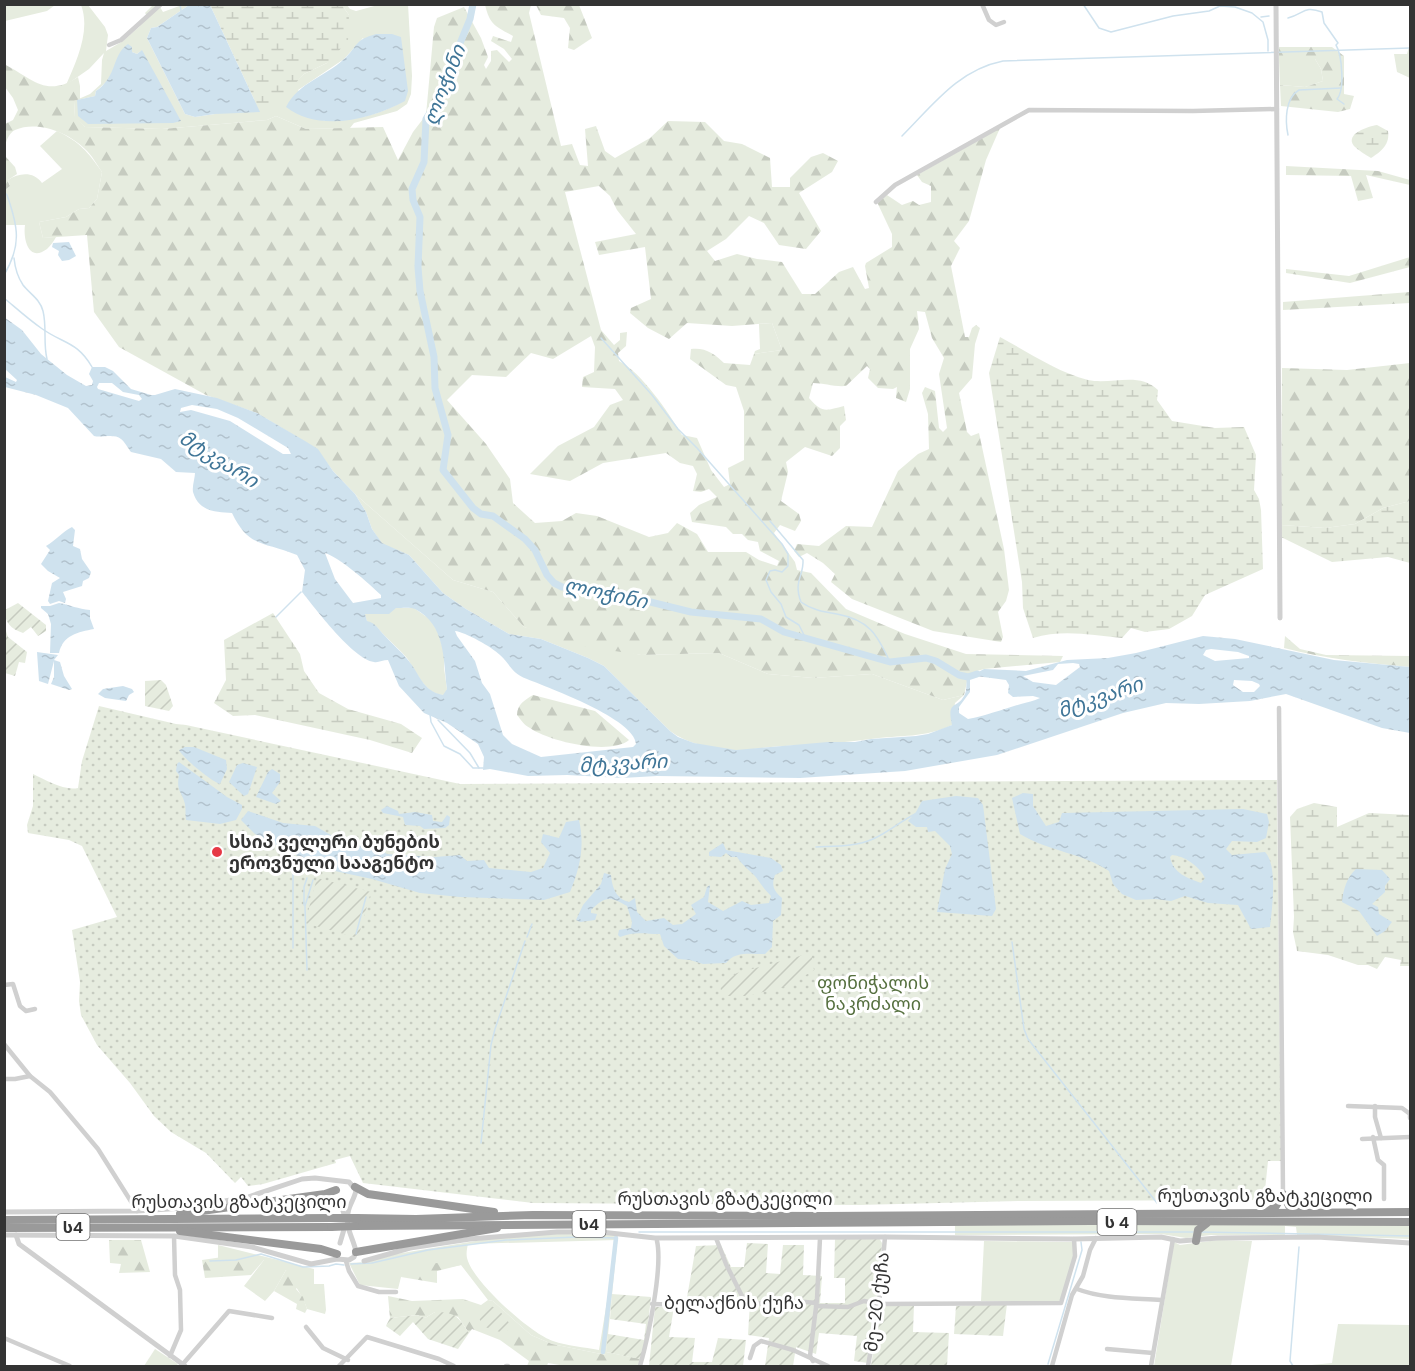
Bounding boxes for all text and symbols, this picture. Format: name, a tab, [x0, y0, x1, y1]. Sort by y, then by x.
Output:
water label: ლოჭინი	[417, 40, 472, 129]
water label: მტკვარი	[175, 425, 265, 494]
water label: ლოჭინი	[562, 572, 651, 615]
water label: მტკვარი	[1054, 670, 1147, 724]
water label: მტკვარი	[578, 748, 669, 778]
place label: სსიპ ველური ბუნების ეროვნული სააგენტო	[229, 830, 440, 875]
marker: სსიპ ველური ბუნების ეროვნული სააგენტო	[210, 845, 224, 859]
park label: ფონიჭალის ნაკრძალი	[817, 971, 929, 1016]
street label: რუსთავის გზატკეცილი	[1157, 1184, 1373, 1208]
street label: რუსთავის გზატკეცილი	[617, 1187, 833, 1211]
street label: რუსთავის გზატკეცილი	[131, 1190, 347, 1214]
road number: ს 4	[1098, 1209, 1136, 1235]
road number: ს4	[572, 1211, 606, 1237]
road number: ს4	[56, 1214, 90, 1240]
street label: მე-20 ქუჩა	[859, 1251, 895, 1353]
street label: ბელაქნის ქუჩა	[664, 1291, 804, 1315]

